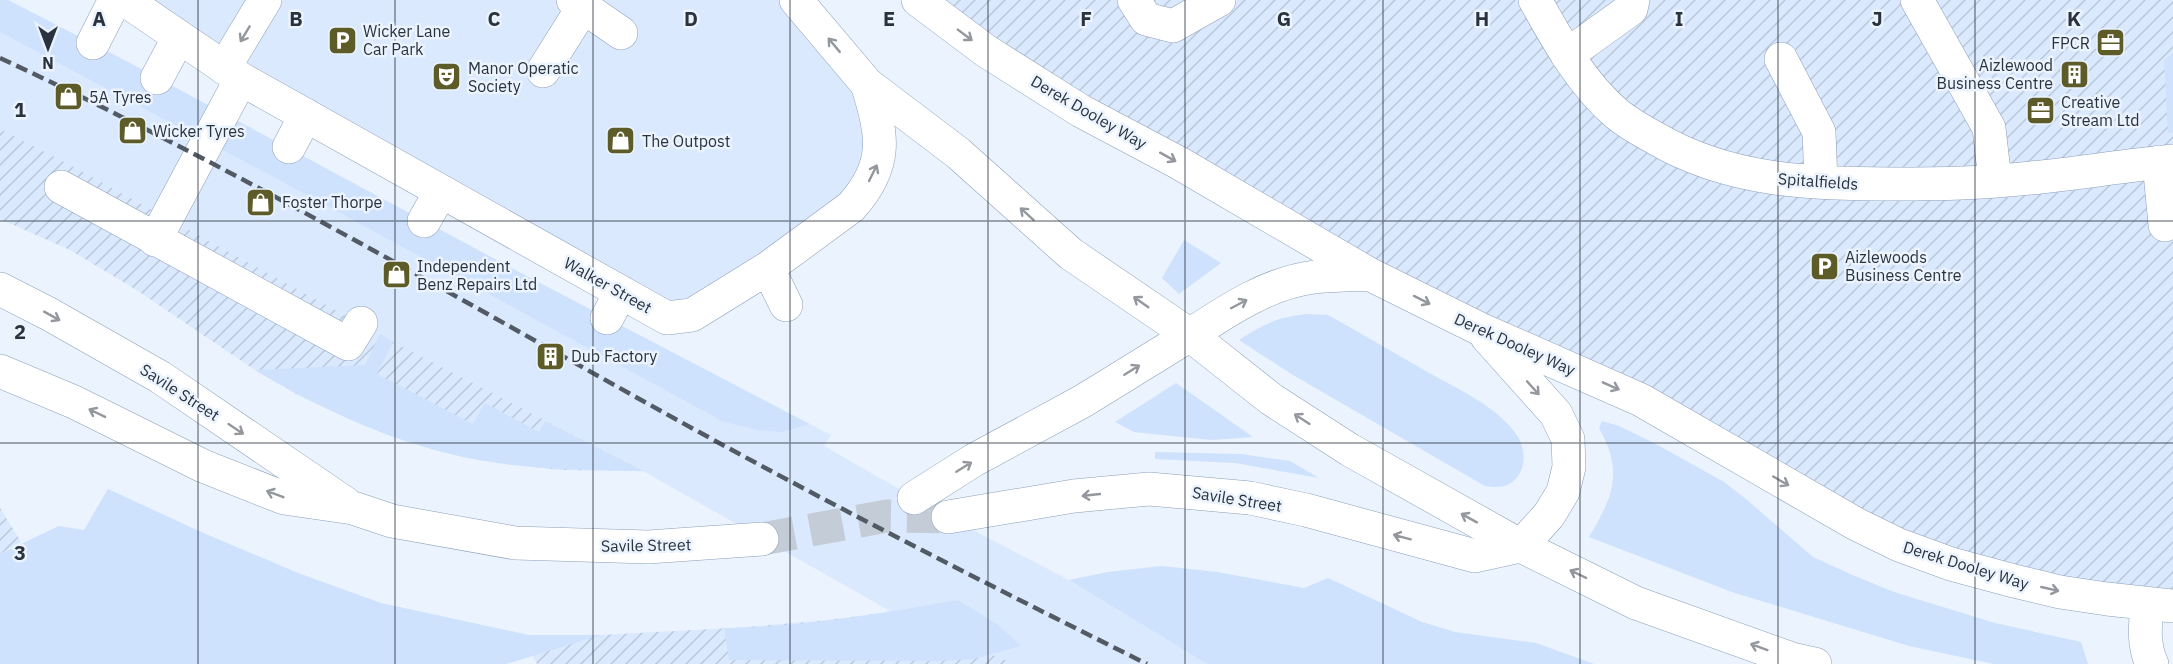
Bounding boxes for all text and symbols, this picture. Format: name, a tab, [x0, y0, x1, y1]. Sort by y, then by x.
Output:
text: A	[92, 5, 106, 32]
text: B	[289, 5, 303, 32]
text: C	[487, 5, 501, 32]
text: D	[684, 5, 698, 32]
text: E	[883, 5, 895, 32]
text: F	[1080, 5, 1092, 32]
text: G	[1277, 5, 1291, 32]
text: H	[1475, 5, 1489, 32]
text: I	[1675, 5, 1683, 32]
text: J	[1871, 5, 1883, 32]
text: K	[2067, 5, 2081, 32]
north arrow	[18, 18, 78, 78]
place label: Wicker Lane Car Park	[363, 21, 451, 59]
parking icon: Wicker Lane Car Park	[326, 24, 358, 56]
one-way arrow	[238, 25, 250, 42]
office icon: FPCR	[2095, 27, 2127, 59]
one-way arrow	[957, 29, 973, 42]
place label: FPCR	[2051, 33, 2090, 53]
one-way arrow	[827, 38, 841, 53]
text: N	[42, 53, 54, 73]
place label: Aizlewood Business Centre	[1937, 55, 2053, 93]
place label: Manor Operatic Society	[468, 58, 579, 96]
building icon: Aizlewood Business Centre	[2058, 58, 2090, 90]
theatre icon: Manor Operatic Society	[431, 61, 463, 93]
street label: Derek Dooley Way	[1028, 71, 1150, 153]
shop icon: 5A Tyres	[52, 81, 84, 113]
place label: 5A Tyres	[89, 87, 152, 107]
place label: Creative Stream Ltd	[2061, 92, 2139, 130]
office icon: Creative Stream Ltd	[2024, 95, 2056, 127]
text: 1	[14, 96, 26, 123]
shop icon: Wicker Tyres	[116, 115, 148, 147]
place label: Wicker Tyres	[153, 121, 245, 141]
shop icon: The Outpost	[605, 125, 637, 157]
place label: The Outpost	[642, 131, 730, 151]
one-way arrow	[1159, 151, 1176, 163]
one-way arrow	[868, 164, 880, 182]
street label: Spitalfields	[1777, 168, 1859, 194]
shop icon: Foster Thorpe	[245, 186, 277, 218]
place label: Foster Thorpe	[282, 192, 383, 212]
one-way arrow	[1020, 207, 1035, 221]
place label: Aizlewoods Business Centre	[1845, 247, 1962, 285]
parking icon: Aizlewoods Business Centre	[1808, 250, 1840, 282]
street label: Walker Street	[561, 253, 655, 317]
place label: Independent Benz Repairs Ltd	[417, 256, 537, 294]
shop icon: Independent Benz Repairs Ltd	[380, 259, 412, 291]
one-way arrow	[1412, 295, 1430, 306]
one-way arrow	[1134, 296, 1150, 308]
one-way arrow	[1230, 298, 1248, 309]
street label: Derek Dooley Way	[1451, 308, 1579, 380]
one-way arrow	[43, 310, 60, 322]
text: 2	[14, 318, 26, 345]
building icon: Dub Factory	[534, 340, 566, 372]
place label: Dub Factory	[571, 346, 657, 366]
street label: Savile Street	[137, 359, 223, 425]
one-way arrow	[1123, 364, 1140, 376]
one-way arrow	[1526, 381, 1540, 396]
one-way arrow	[1601, 381, 1619, 392]
one-way arrow	[89, 407, 107, 419]
one-way arrow	[1293, 412, 1310, 425]
one-way arrow	[227, 423, 244, 435]
one-way arrow	[955, 460, 972, 473]
one-way arrow	[1772, 475, 1789, 487]
street label: Savile Street	[1191, 482, 1283, 516]
one-way arrow	[266, 488, 284, 499]
one-way arrow	[1082, 490, 1102, 501]
one-way arrow	[1461, 512, 1479, 523]
one-way arrow	[1393, 531, 1412, 542]
street label: Savile Street	[601, 534, 691, 556]
street label: Derek Dooley Way	[1901, 536, 2031, 594]
text: 3	[14, 539, 26, 566]
one-way arrow	[1570, 568, 1588, 580]
one-way arrow	[2040, 584, 2059, 596]
one-way arrow	[1750, 640, 1769, 651]

